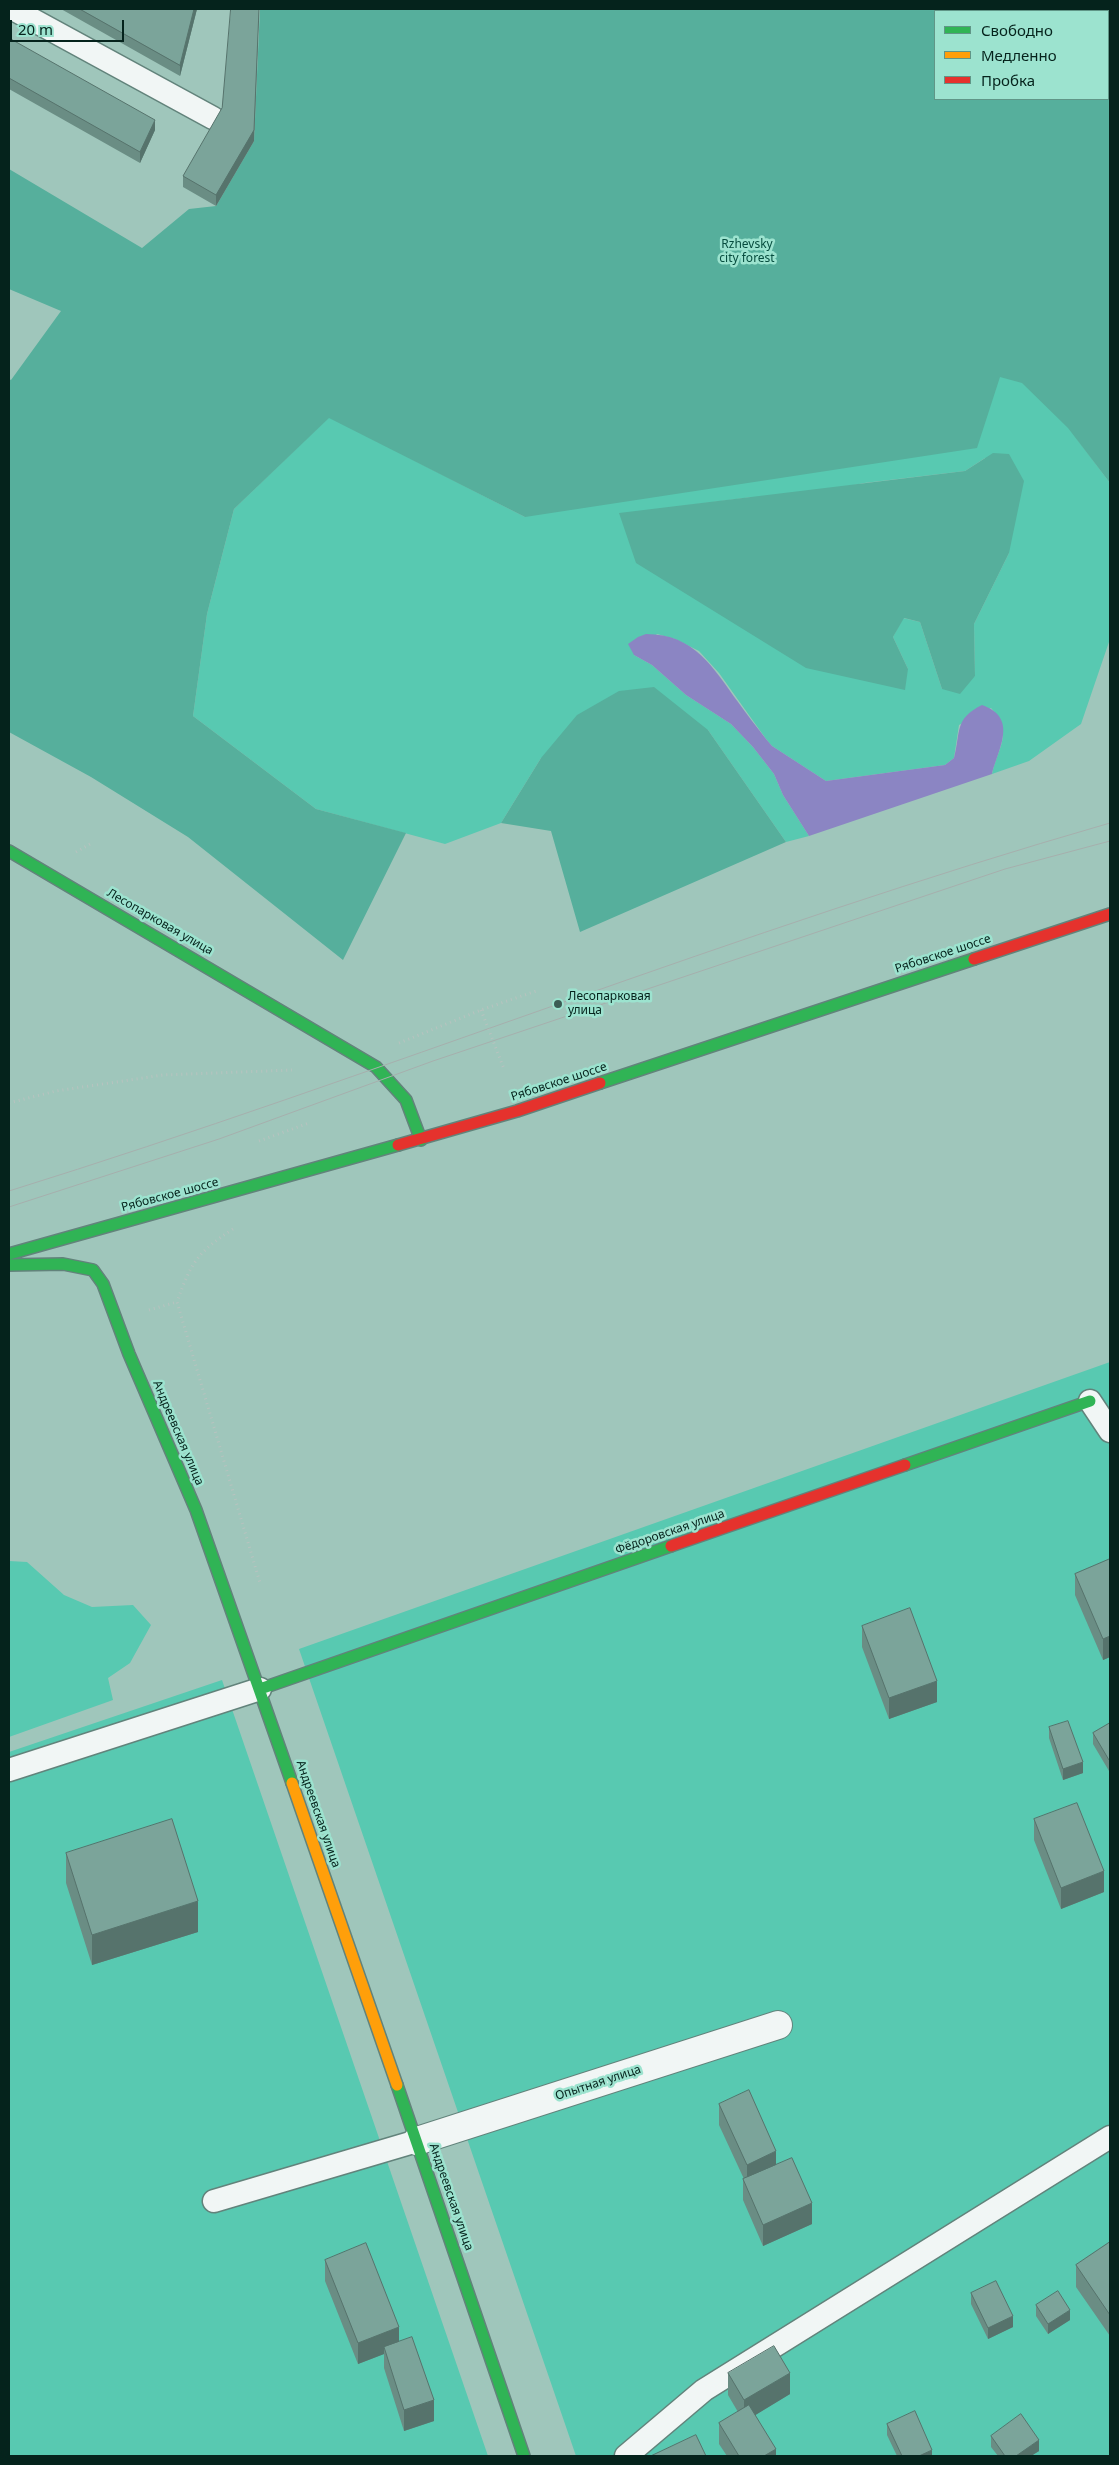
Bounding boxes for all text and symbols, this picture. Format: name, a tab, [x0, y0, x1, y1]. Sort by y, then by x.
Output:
scale bar	[12, 10, 126, 42]
legend	[934, 10, 1109, 100]
text: 20 m	[18, 19, 53, 39]
text: Свободно	[981, 20, 1053, 40]
text: Медленно	[981, 45, 1057, 65]
text: Пробка	[981, 70, 1035, 90]
park label: Rzhevsky city forest	[719, 238, 775, 266]
street label: Лесопарковая улица	[104, 886, 216, 958]
street label: Рябовское шоссе	[893, 932, 993, 976]
place label: Лесопарковая улица	[568, 990, 651, 1018]
marker: Лесопарковая улица	[552, 998, 564, 1010]
street label: Рябовское шоссе	[509, 1060, 609, 1104]
street label: Рябовское шоссе	[120, 1175, 220, 1215]
street label: Андреевская улица	[149, 1378, 207, 1488]
street label: Фёдоровская улица	[613, 1507, 727, 1557]
street label: Андреевская улица	[293, 1759, 343, 1869]
street label: Опытная улица	[553, 2062, 643, 2104]
street label: Андреевская улица	[426, 2142, 476, 2252]

